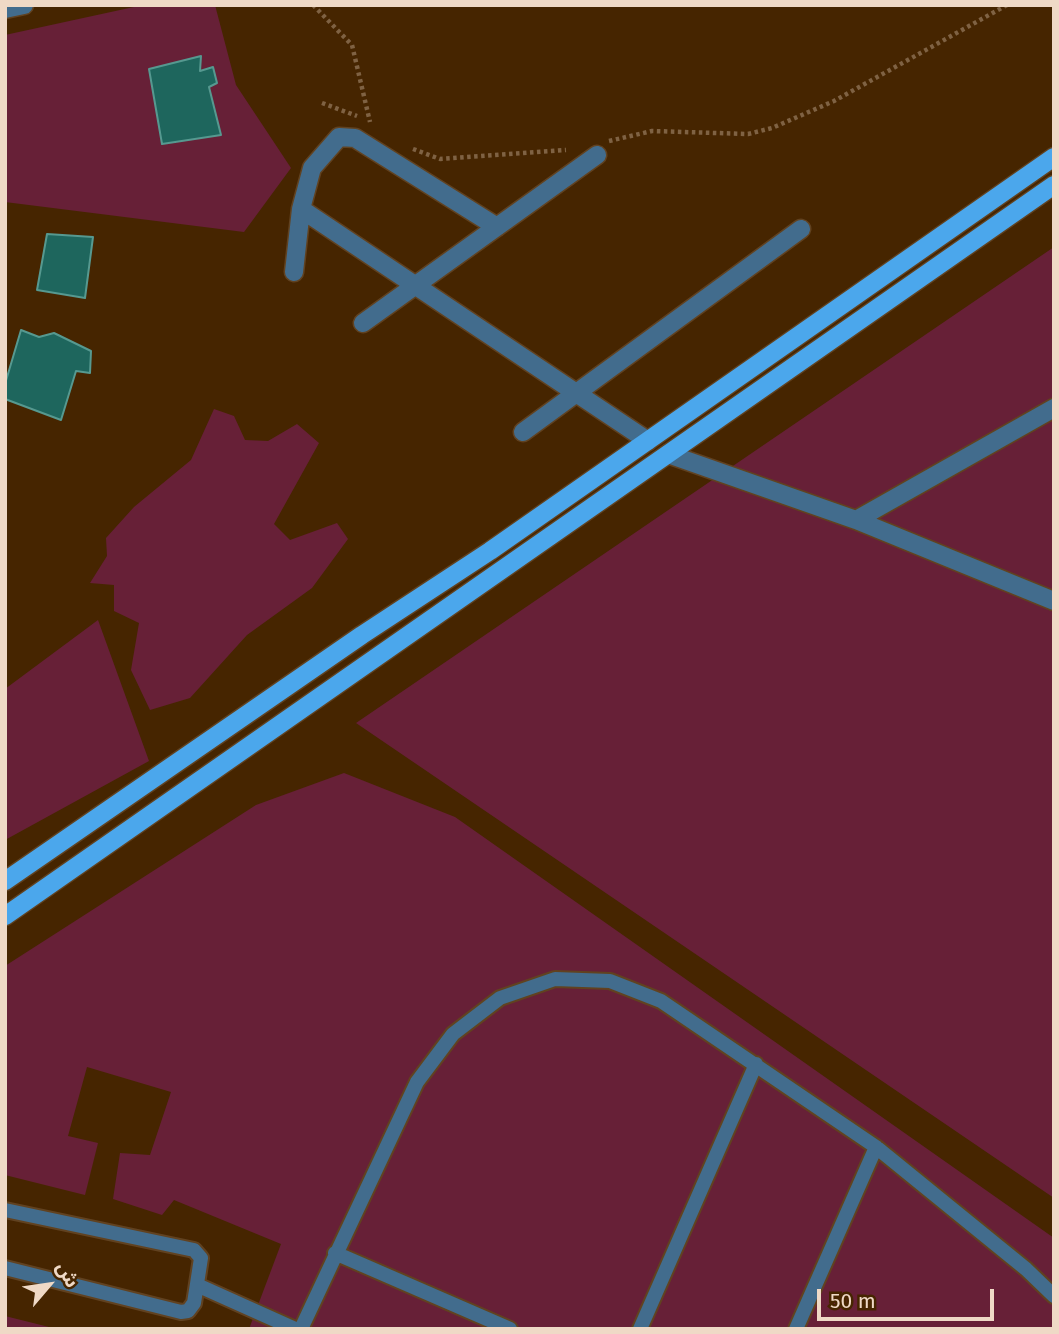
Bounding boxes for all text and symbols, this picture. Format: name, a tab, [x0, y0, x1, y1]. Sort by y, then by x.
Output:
north arrow	[14, 1250, 84, 1320]
text: ش	[51, 1258, 84, 1292]
scale bar	[821, 1274, 998, 1318]
text: 50 m	[830, 1288, 876, 1314]

